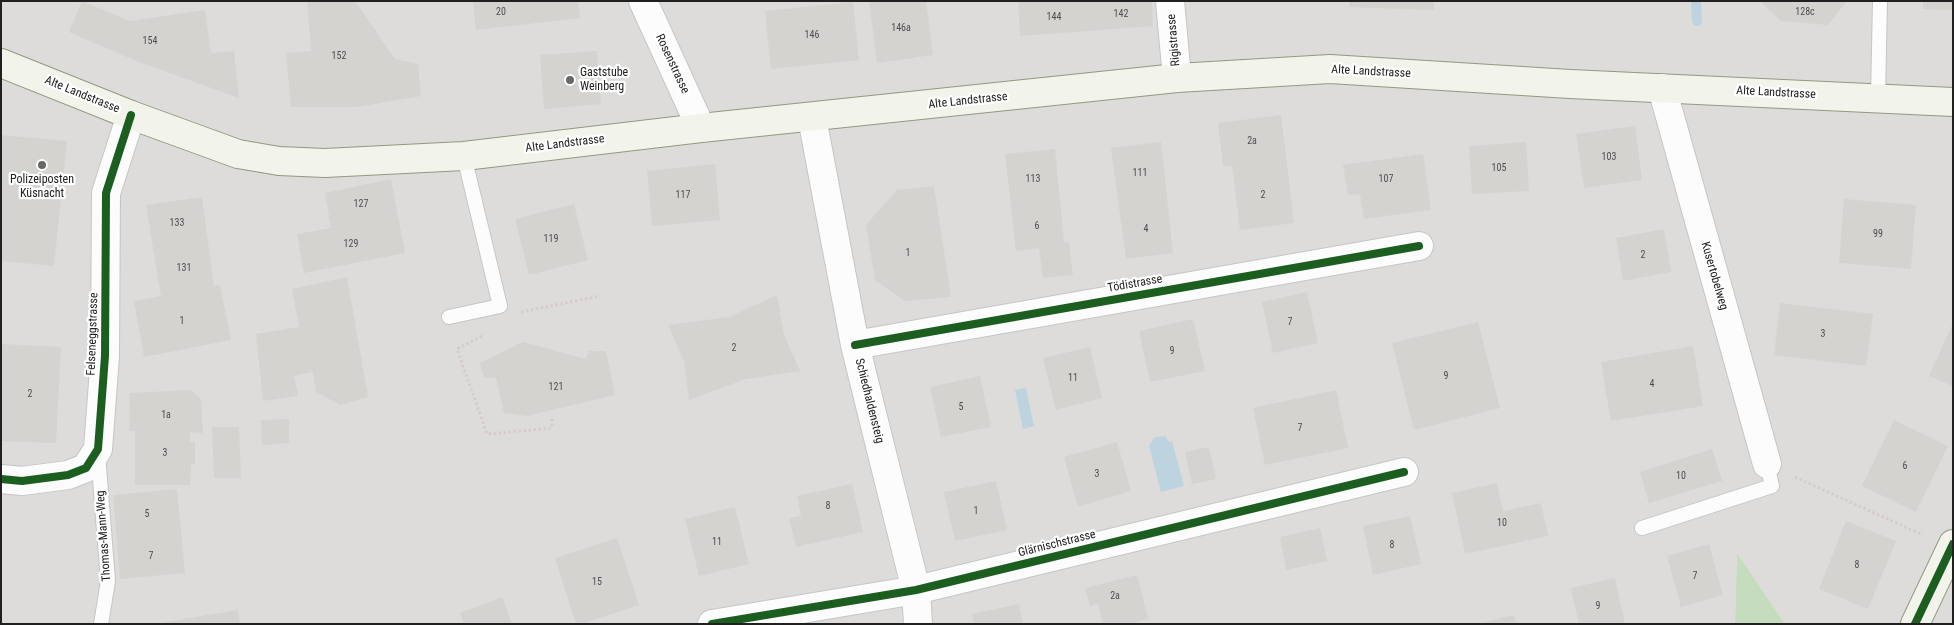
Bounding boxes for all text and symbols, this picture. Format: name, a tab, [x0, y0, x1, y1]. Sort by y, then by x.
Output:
house number: 20	[496, 6, 506, 18]
house number: 128c	[1795, 6, 1815, 18]
house number: 142	[1114, 8, 1128, 20]
house number: 144	[1047, 11, 1061, 23]
street label: Rigistrasse	[1165, 13, 1183, 67]
house number: 146a	[891, 22, 911, 34]
house number: 146	[805, 29, 819, 41]
street label: Rosenstrasse	[652, 32, 692, 96]
house number: 154	[143, 35, 157, 47]
house number: 152	[332, 50, 346, 62]
street label: Alte Landstrasse	[1331, 63, 1411, 81]
place label: Gaststube Weinberg	[580, 66, 628, 94]
street label: Alte Landstrasse	[42, 73, 122, 117]
marker: Gaststube Weinberg	[564, 74, 576, 86]
street label: Alte Landstrasse	[1736, 84, 1816, 102]
street label: Alte Landstrasse	[928, 90, 1008, 112]
street label: Alte Landstrasse	[525, 132, 605, 156]
house number: 2a	[1247, 135, 1257, 147]
house number: 103	[1602, 151, 1616, 163]
marker: Polizeiposten Küsnacht	[36, 159, 48, 171]
house number: 105	[1492, 162, 1506, 174]
house number: 111	[1133, 167, 1147, 179]
place label: Polizeiposten Küsnacht	[10, 173, 74, 201]
house number: 113	[1026, 173, 1040, 185]
house number: 107	[1379, 173, 1393, 185]
house number: 117	[676, 189, 690, 201]
house number: 2	[1261, 189, 1265, 201]
house number: 127	[354, 198, 368, 210]
house number: 133	[170, 217, 184, 229]
house number: 6	[1035, 220, 1039, 232]
house number: 4	[1144, 223, 1148, 235]
house number: 99	[1873, 228, 1883, 240]
house number: 119	[544, 233, 558, 245]
house number: 129	[344, 238, 358, 250]
street label: Kusertobelweg	[1697, 240, 1731, 312]
house number: 1	[906, 247, 910, 259]
house number: 2	[1641, 249, 1645, 261]
house number: 131	[177, 262, 191, 274]
street label: Tödistrasse	[1107, 272, 1163, 296]
street label: Felseneggstrasse	[84, 292, 102, 376]
house number: 1	[180, 315, 184, 327]
house number: 7	[1288, 316, 1292, 328]
house number: 3	[1821, 328, 1825, 340]
house number: 2	[732, 342, 736, 354]
house number: 9	[1170, 345, 1174, 357]
street label: Schiedhaldensteig	[852, 357, 886, 445]
house number: 9	[1444, 370, 1448, 382]
house number: 11	[1068, 372, 1078, 384]
house number: 4	[1650, 378, 1654, 390]
house number: 121	[549, 381, 563, 393]
house number: 2	[28, 388, 32, 400]
house number: 5	[959, 401, 963, 413]
house number: 1a	[161, 409, 171, 421]
house number: 7	[1298, 422, 1302, 434]
house number: 3	[163, 447, 167, 459]
house number: 6	[1903, 460, 1907, 472]
house number: 3	[1095, 468, 1099, 480]
house number: 10	[1676, 470, 1686, 482]
street label: Thomas-Mann-Weg	[94, 490, 114, 582]
house number: 8	[826, 500, 830, 512]
house number: 1	[974, 505, 978, 517]
house number: 5	[145, 508, 149, 520]
house number: 10	[1497, 517, 1507, 529]
street label: Glärnischstrasse	[1017, 527, 1097, 561]
house number: 11	[712, 536, 722, 548]
house number: 8	[1390, 539, 1394, 551]
house number: 7	[149, 550, 153, 562]
house number: 8	[1855, 559, 1859, 571]
house number: 7	[1693, 570, 1697, 582]
house number: 15	[592, 576, 602, 588]
house number: 2a	[1110, 590, 1120, 602]
house number: 9	[1596, 600, 1600, 612]

